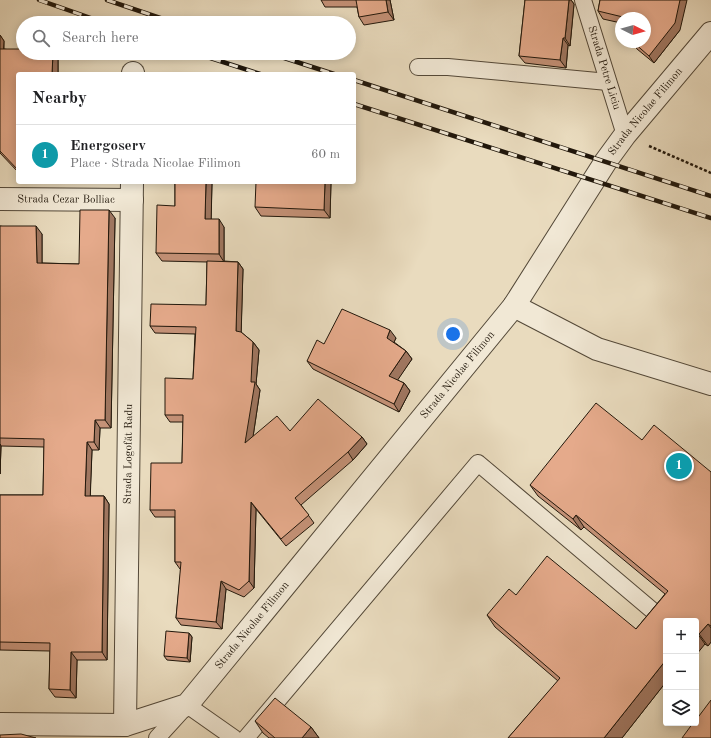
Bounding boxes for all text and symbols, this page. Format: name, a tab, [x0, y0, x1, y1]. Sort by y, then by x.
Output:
north arrow	[615, 12, 651, 48]
search box	[16, 16, 356, 60]
street label: Strada Petre Liciu	[586, 24, 622, 111]
icon: search	[30, 27, 52, 49]
text: Search here	[62, 31, 139, 46]
street label: Strada Nicolae Filimon	[606, 66, 685, 157]
text: Nearby	[32, 90, 87, 107]
text: Energoserv	[70, 139, 146, 154]
text: 1	[41, 148, 49, 161]
text: 60 m	[311, 148, 340, 161]
text: Place · Strada Nicolae Filimon	[70, 157, 241, 170]
street label: Strada Cezar Bolliac	[17, 194, 115, 205]
your location	[443, 324, 463, 344]
street label: Strada Nicolae Filimon	[419, 329, 497, 421]
street label: Strada Logofăt Radu	[122, 404, 135, 504]
pin: 1	[666, 451, 692, 481]
street label: Strada Nicolae Filimon	[213, 579, 291, 671]
map controls	[663, 618, 699, 726]
button: +	[663, 618, 699, 654]
button: −	[663, 654, 699, 690]
button: layers	[663, 690, 699, 726]

